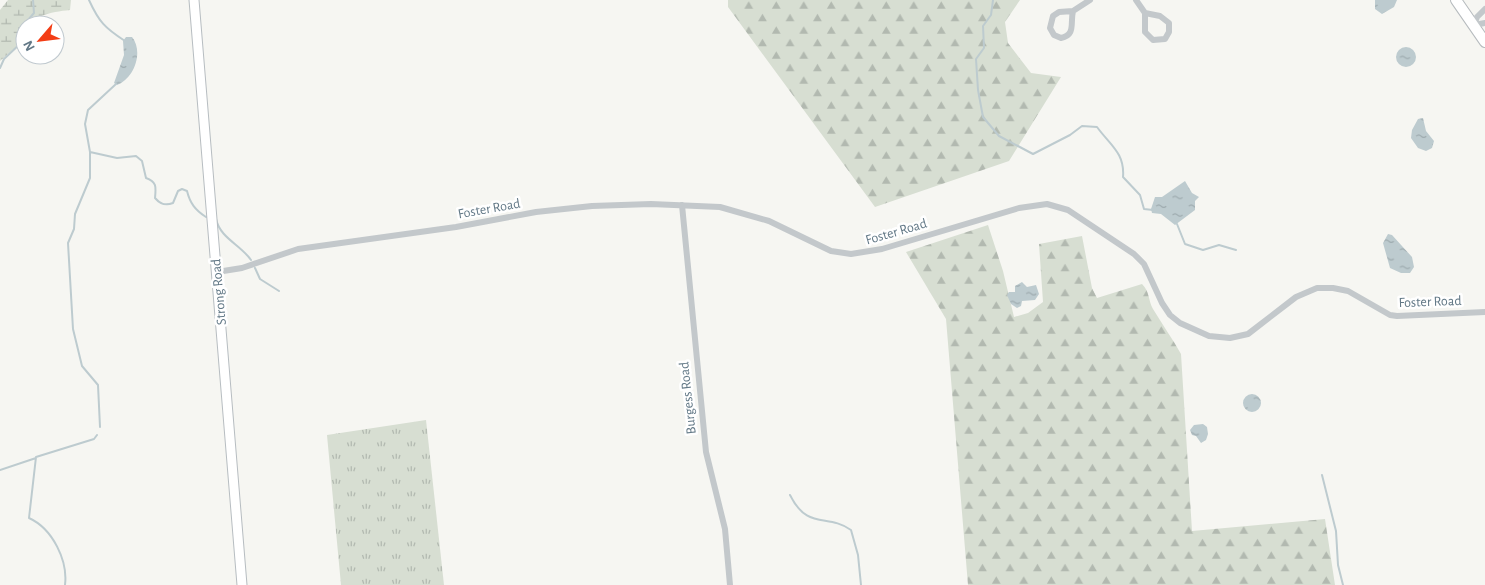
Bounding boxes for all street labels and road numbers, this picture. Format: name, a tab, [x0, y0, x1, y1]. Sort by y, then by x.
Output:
street label: Foster Road	[457, 197, 521, 221]
street label: Foster Road	[864, 217, 928, 247]
street label: Strong Road	[209, 258, 229, 326]
street label: Foster Road	[1398, 294, 1462, 310]
street label: Burgess Road	[677, 361, 699, 435]

